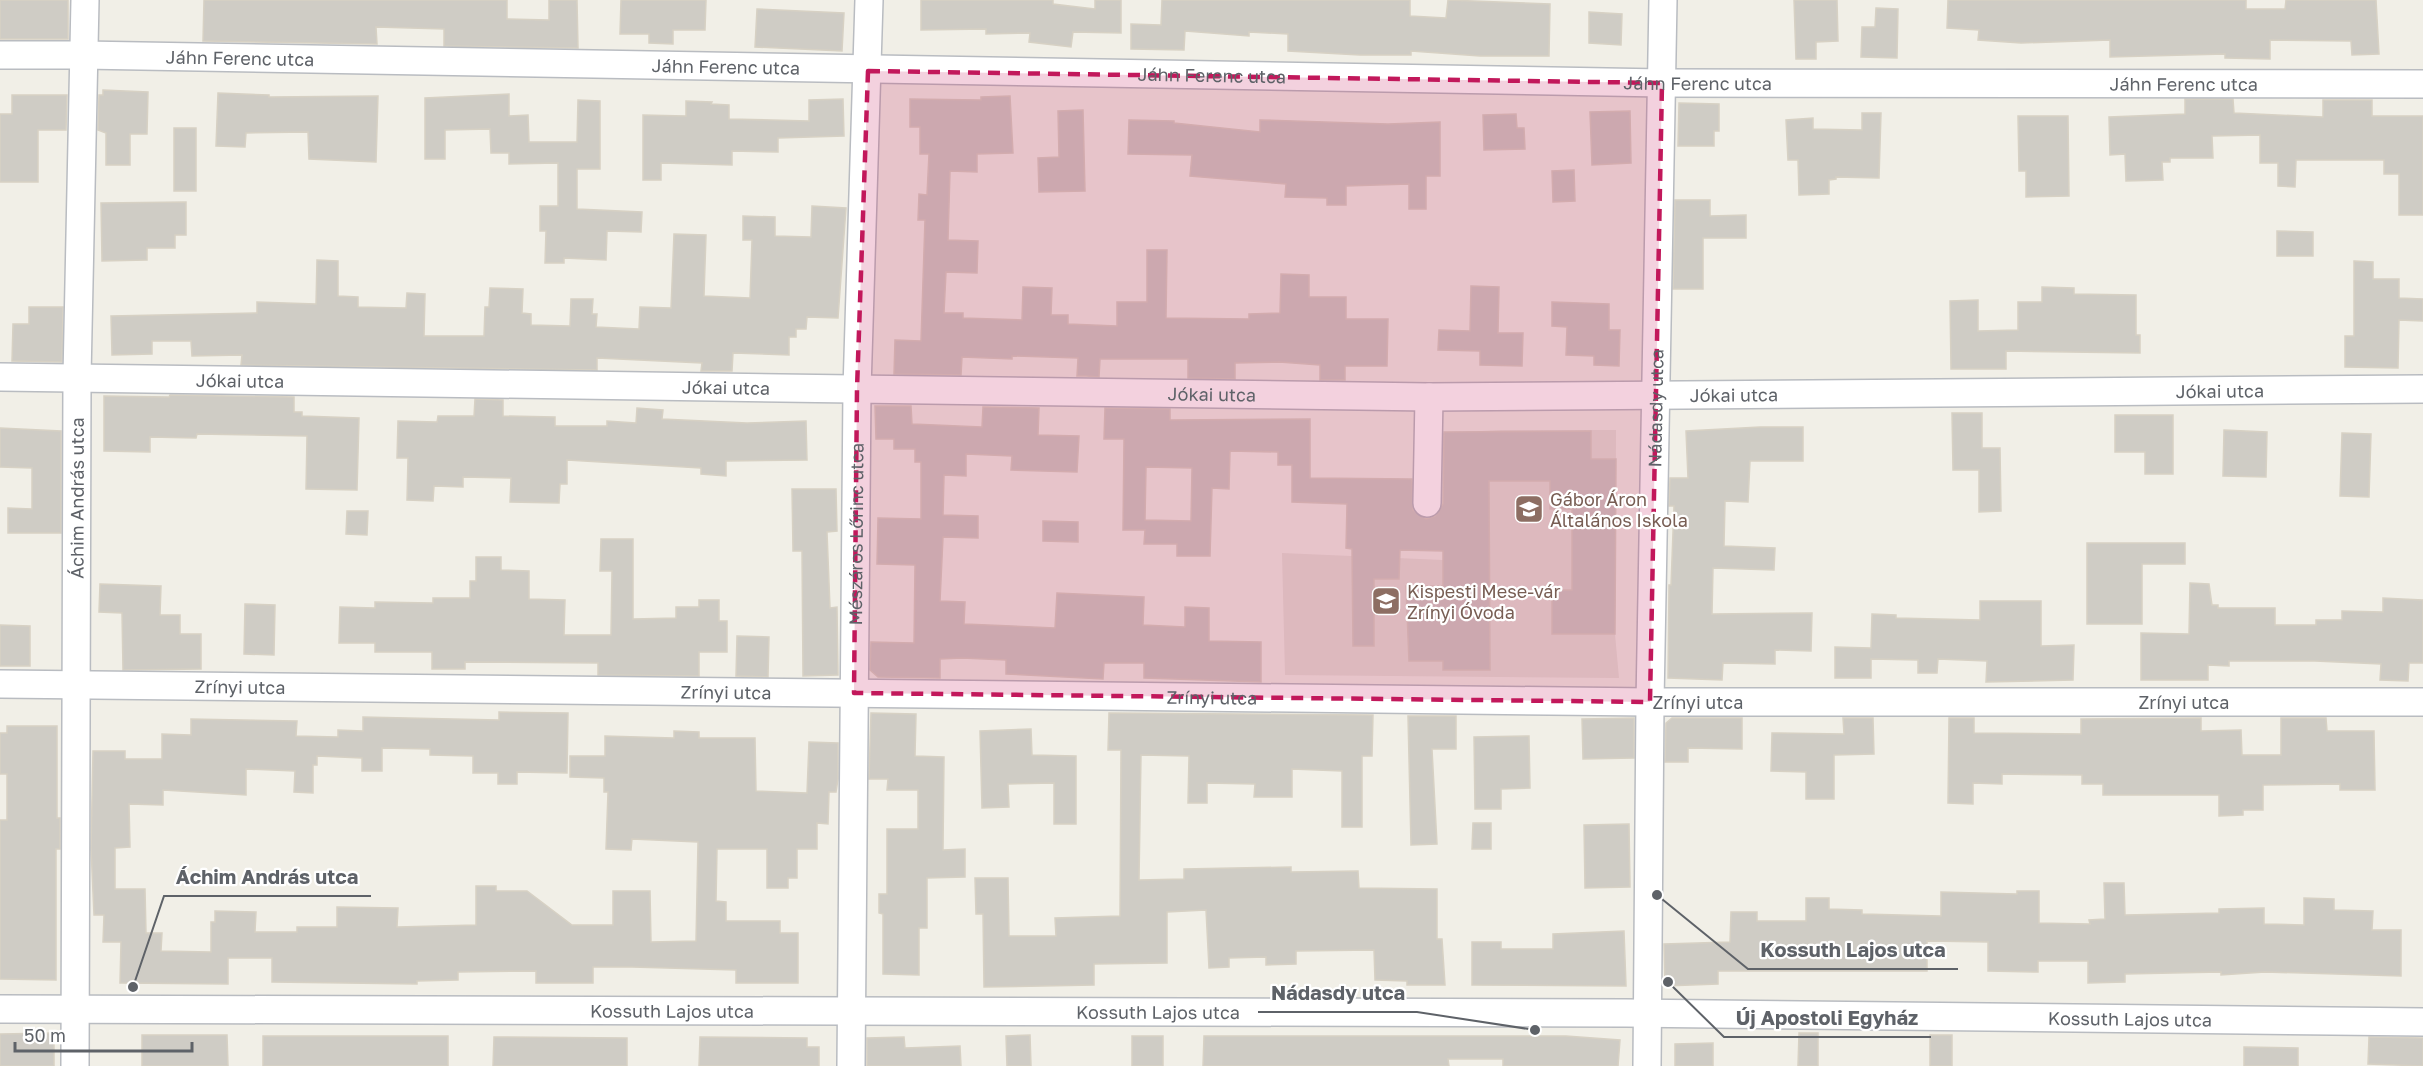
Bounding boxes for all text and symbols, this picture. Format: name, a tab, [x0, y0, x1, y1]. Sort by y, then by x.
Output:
street label: Jáhn Ferenc utca	[166, 45, 314, 70]
street label: Jáhn Ferenc utca	[651, 54, 800, 79]
street label: Jáhn Ferenc utca	[1137, 63, 1286, 87]
street label: Jáhn Ferenc utca	[1623, 71, 1772, 94]
street label: Jáhn Ferenc utca	[2109, 73, 2258, 95]
street label: Nádasdy utca	[1643, 349, 1668, 467]
street label: Jókai utca	[196, 369, 284, 392]
street label: Jókai utca	[682, 376, 770, 399]
street label: Jókai utca	[2176, 379, 2264, 402]
street label: Jókai utca	[1168, 382, 1256, 406]
street label: Jókai utca	[1690, 383, 1778, 406]
street label: Áchim András utca	[65, 417, 88, 579]
street label: Mészáros Lőrinc utca	[844, 443, 868, 626]
place label: Gábor Áron Általános Iskola	[1550, 488, 1688, 531]
school or university icon: Gábor Áron Általános Iskola	[1513, 493, 1545, 525]
place label: Kispesti Mese-vár Zrínyi Óvoda	[1407, 580, 1560, 623]
school or university icon: Kispesti Mese-vár Zrínyi Óvoda	[1370, 585, 1402, 617]
street label: Zrínyi utca	[194, 675, 286, 698]
street label: Zrínyi utca	[680, 680, 772, 703]
street label: Zrínyi utca	[1166, 686, 1257, 709]
street label: Zrínyi utca	[1652, 691, 1743, 713]
street label: Zrínyi utca	[2138, 691, 2229, 713]
callout: Áchim András utca	[164, 858, 371, 896]
text: Áchim András utca	[176, 864, 358, 888]
callout: Kossuth Lajos utca	[1748, 931, 1958, 969]
text: Kossuth Lajos utca	[1760, 937, 1946, 961]
callout: Nádasdy utca	[1258, 974, 1417, 1012]
text: Nádasdy utca	[1271, 980, 1405, 1004]
street label: Kossuth Lajos utca	[590, 999, 754, 1022]
callout: Új Apostoli Egyház	[1724, 999, 1931, 1037]
street label: Kossuth Lajos utca	[1076, 1001, 1240, 1023]
text: Új Apostoli Egyház	[1736, 1005, 1918, 1029]
street label: Kossuth Lajos utca	[2048, 1007, 2212, 1031]
scale bar	[15, 1015, 192, 1053]
text: 50 m	[24, 1024, 66, 1046]

